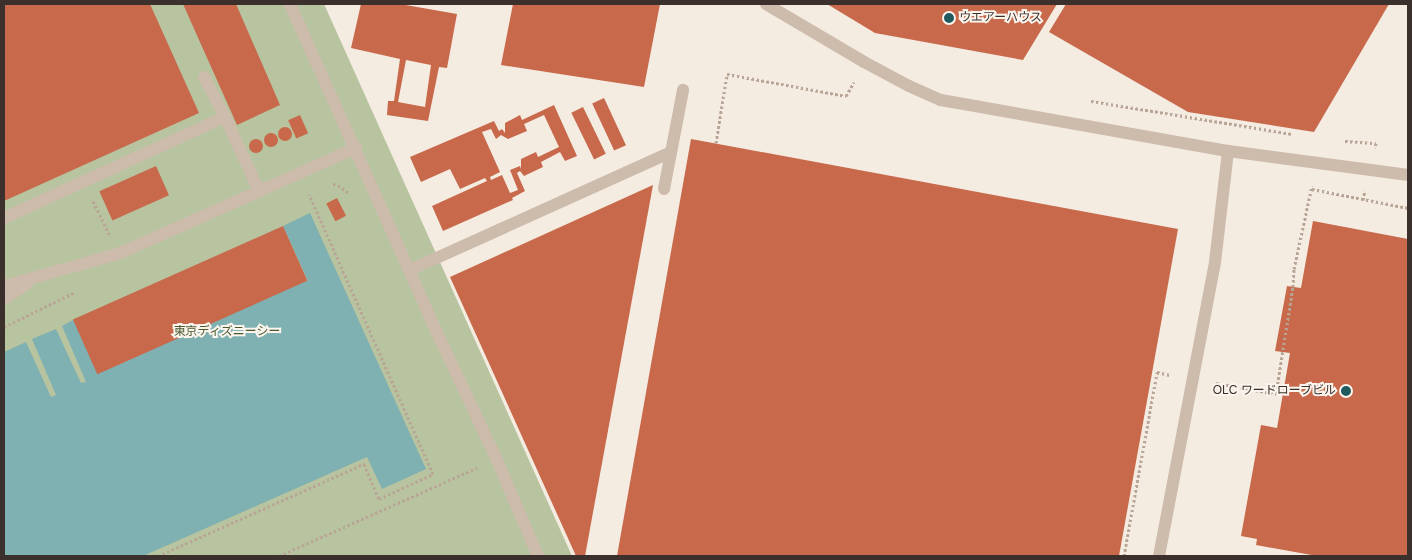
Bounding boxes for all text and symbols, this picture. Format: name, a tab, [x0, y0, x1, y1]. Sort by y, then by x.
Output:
place label: ウエアーハウス	[959, 11, 1042, 25]
marker: ウエアーハウス	[943, 12, 955, 24]
park label: 東京ディズニーシー	[173, 325, 281, 339]
place label: OLC ワードローブビル	[1212, 384, 1336, 398]
marker: OLC ワードローブビル	[1340, 385, 1352, 397]

